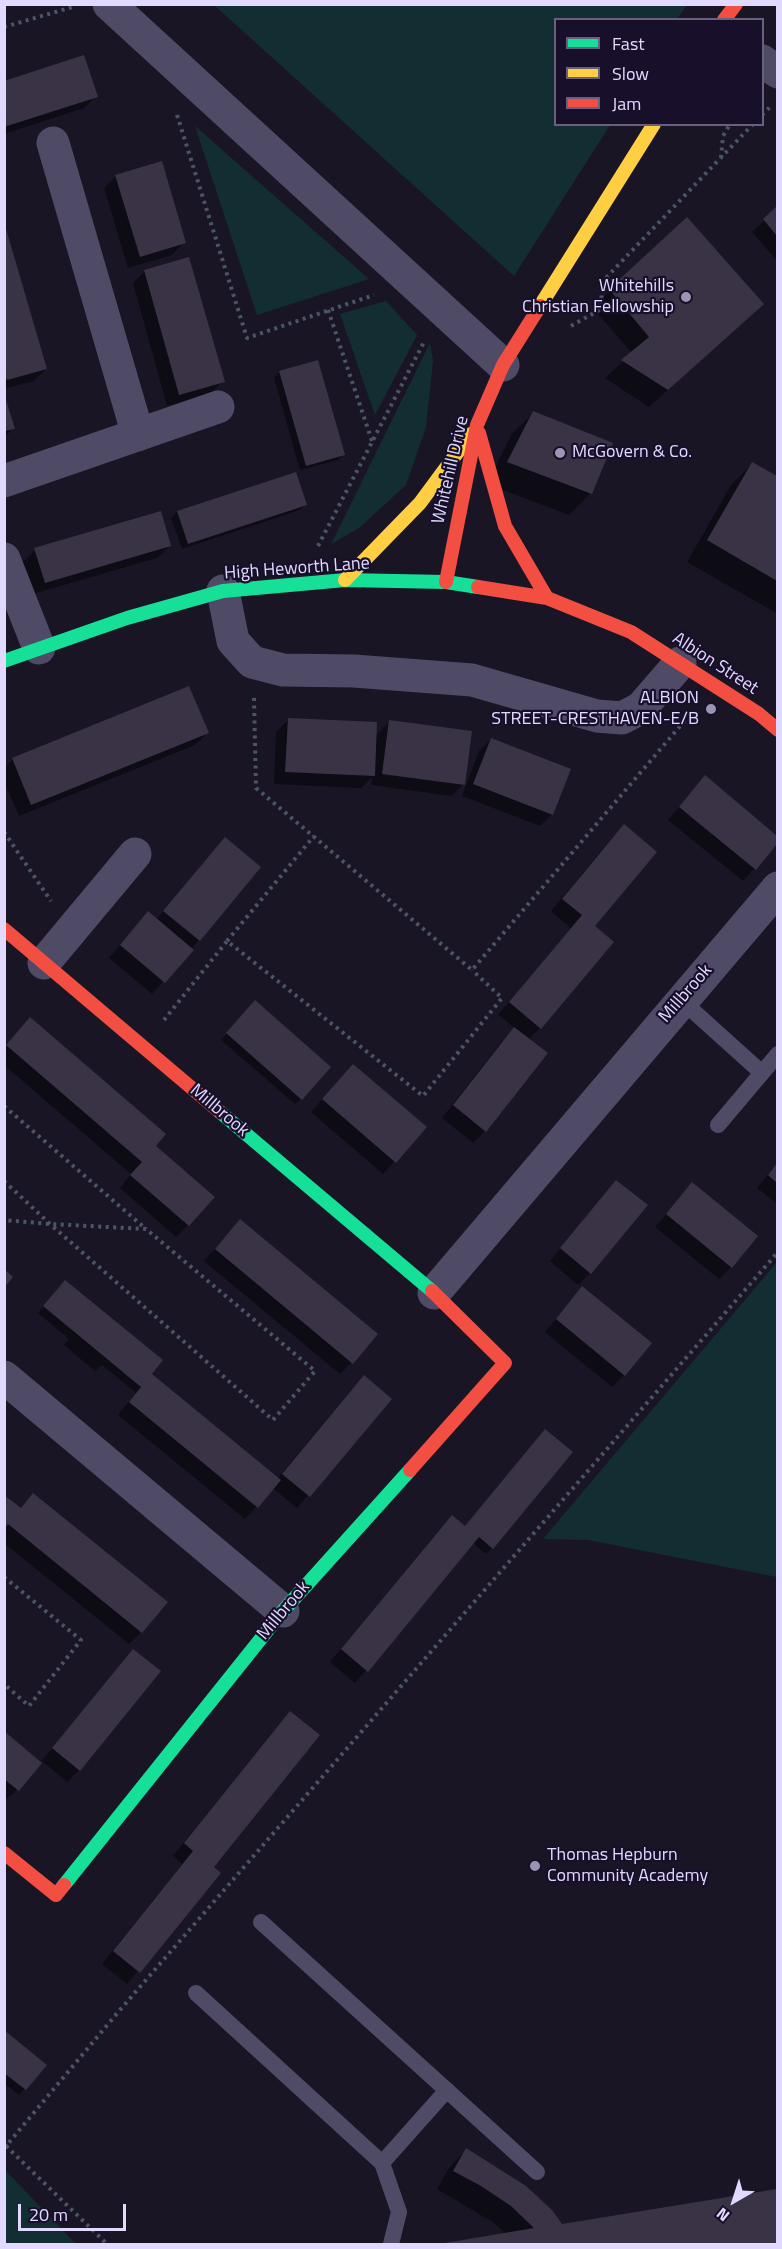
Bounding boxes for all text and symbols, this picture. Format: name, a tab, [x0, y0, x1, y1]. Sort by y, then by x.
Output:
legend	[554, 18, 764, 126]
text: Fast	[612, 30, 645, 57]
text: Slow	[612, 60, 649, 87]
text: Jam	[612, 90, 641, 117]
place label: Whitehills Christian Fellowship	[522, 276, 674, 318]
marker: Whitehills Christian Fellowship	[679, 290, 693, 304]
street label: Whitehill Drive	[428, 414, 474, 526]
place label: McGovern & Co.	[572, 442, 692, 464]
marker: McGovern & Co.	[553, 446, 567, 460]
street label: High Heworth Lane	[224, 553, 370, 585]
street label: Albion Street	[668, 628, 762, 700]
place label: ALBION STREET-CRESTHAVEN-E/B	[491, 688, 699, 730]
marker: ALBION STREET-CRESTHAVEN-E/B	[704, 702, 718, 716]
street label: Millbrook	[655, 960, 717, 1028]
street label: Millbrook	[185, 1080, 253, 1142]
street label: Millbrook	[253, 1577, 315, 1645]
place label: Thomas Hepburn Community Academy	[547, 1845, 708, 1888]
marker: Thomas Hepburn Community Academy	[528, 1859, 542, 1873]
north arrow	[704, 2171, 764, 2231]
scale bar	[21, 2192, 129, 2230]
text: 20 m	[29, 2201, 68, 2228]
text: N	[711, 2202, 735, 2228]

